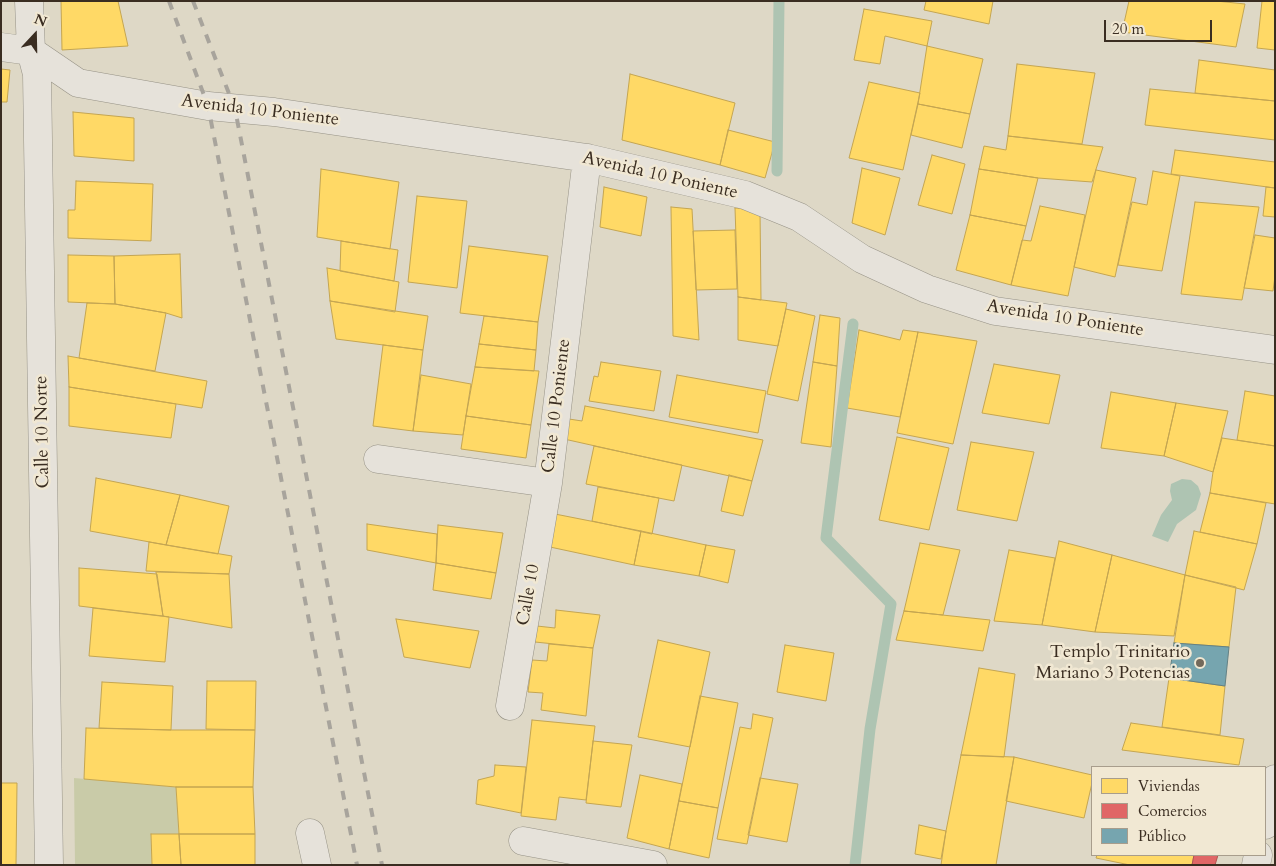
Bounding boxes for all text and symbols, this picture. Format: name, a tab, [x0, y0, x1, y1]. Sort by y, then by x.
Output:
text: N	[31, 9, 50, 32]
north arrow	[10, 10, 60, 60]
scale bar	[1106, 10, 1214, 42]
text: 20 m	[1112, 19, 1144, 39]
street label: Avenida 10 Poniente	[180, 91, 340, 131]
street label: Avenida 10 Poniente	[580, 148, 740, 204]
street label: Avenida 10 Poniente	[985, 296, 1145, 342]
street label: Calle 10 Poniente	[538, 338, 576, 474]
street label: Calle 10 Norte	[31, 376, 55, 488]
street label: Calle 10	[513, 563, 545, 627]
place label: Templo Trinitario Mariano 3 Potencias	[1035, 642, 1190, 684]
marker: Templo Trinitario Mariano 3 Potencias	[1194, 657, 1206, 669]
legend	[1091, 766, 1266, 856]
text: Viviendas	[1138, 776, 1200, 796]
text: Comercios	[1138, 801, 1207, 821]
text: Público	[1138, 826, 1186, 846]

